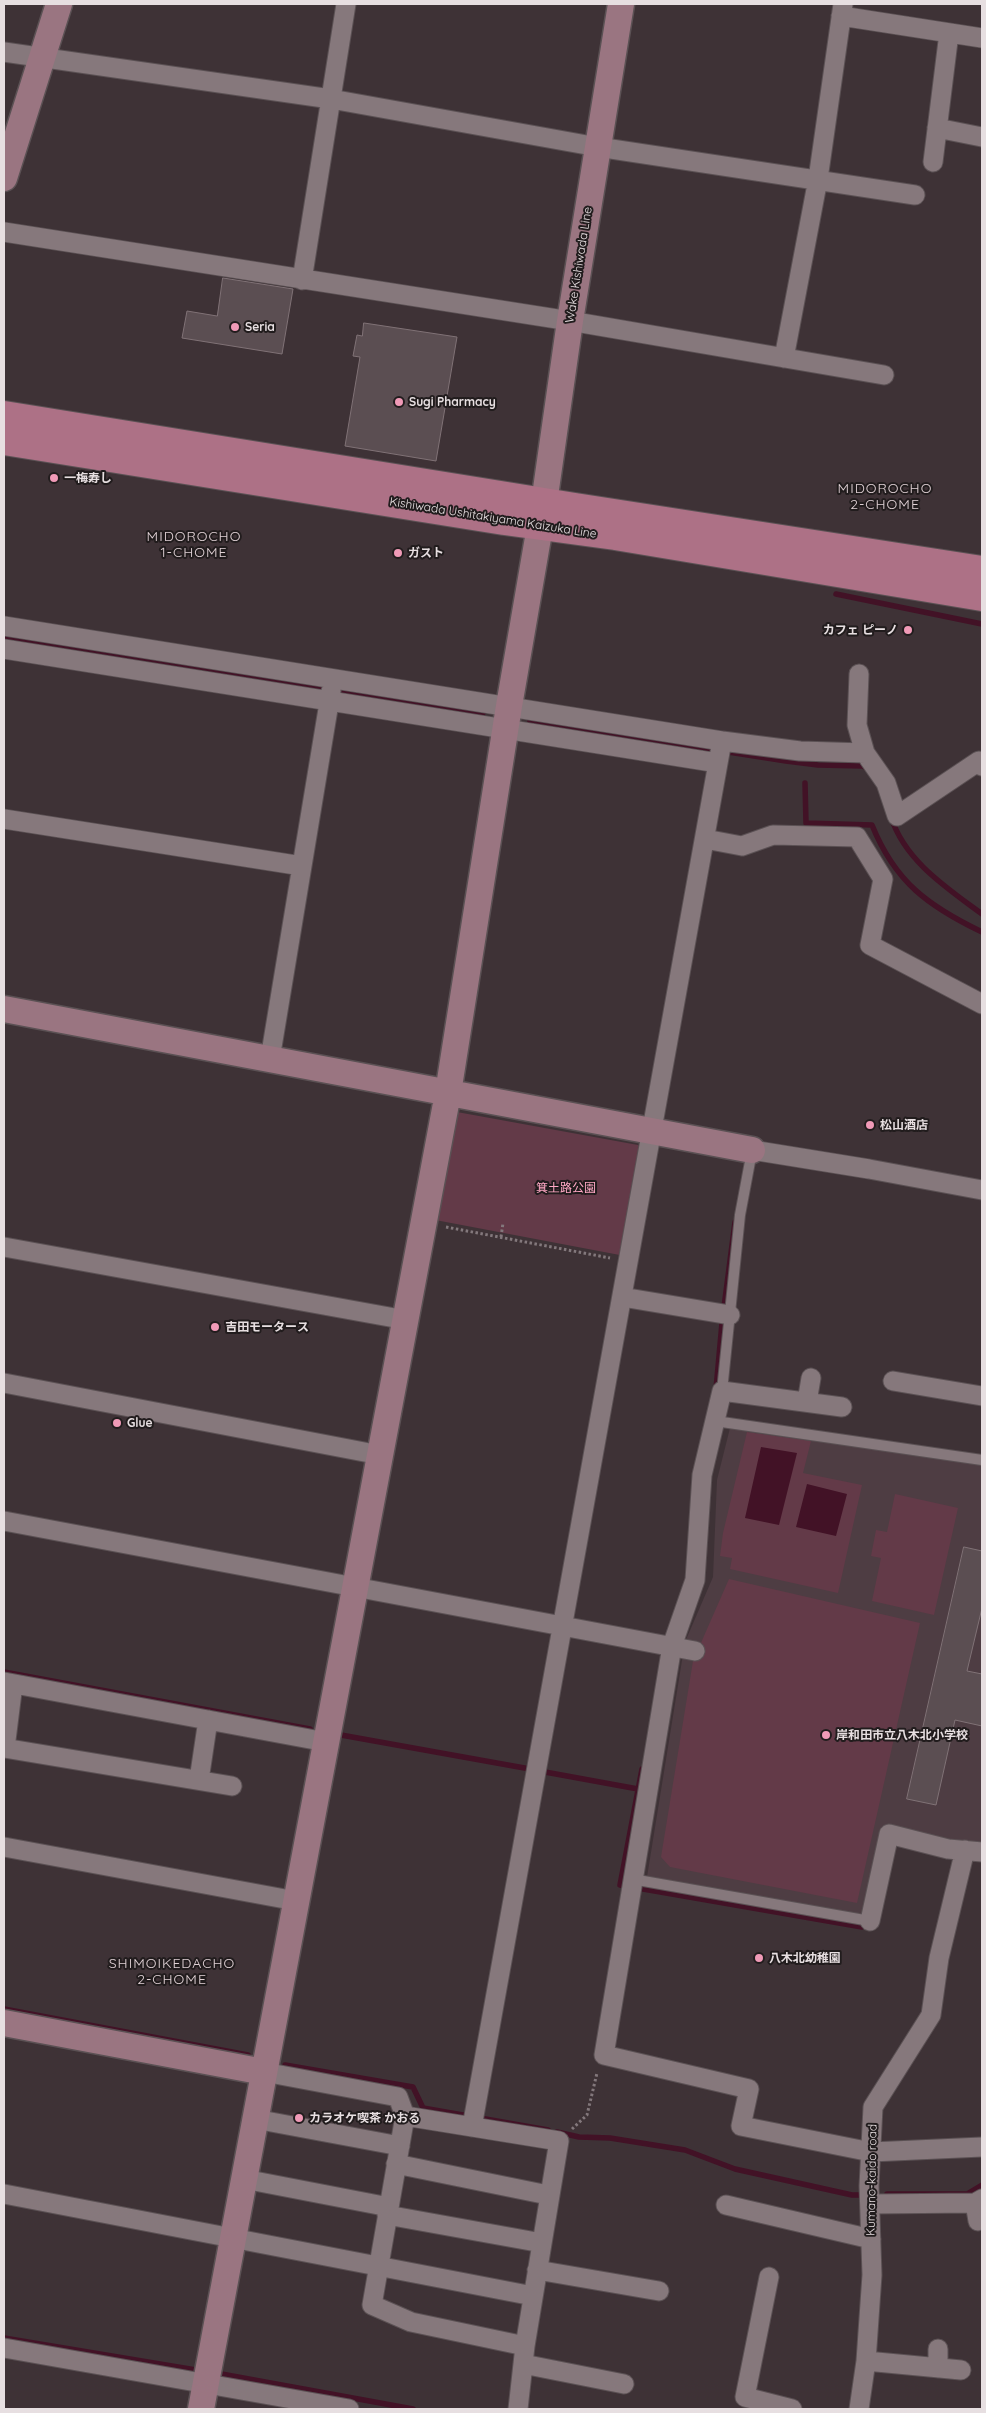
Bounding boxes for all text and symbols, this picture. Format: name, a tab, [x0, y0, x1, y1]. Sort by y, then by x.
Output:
street label: Wake Kishiwada Line	[563, 206, 595, 324]
place label: Seria	[245, 320, 275, 334]
marker: Seria	[229, 321, 241, 333]
place label: Sugi Pharmacy	[409, 395, 496, 409]
marker: Sugi Pharmacy	[393, 396, 405, 408]
place label: 一梅寿し	[64, 471, 112, 485]
marker: 一梅寿し	[48, 472, 60, 484]
district label: MIDOROCHO 2-CHOME	[836, 481, 934, 514]
street label: Kishiwada Ushitakiyama Kaizuka Line	[388, 495, 598, 541]
district label: MIDOROCHO 1-CHOME	[145, 529, 243, 562]
place label: ガスト	[408, 546, 444, 560]
marker: ガスト	[392, 547, 404, 559]
place label: カフェ ピーノ	[823, 623, 898, 637]
marker: カフェ ピーノ	[902, 624, 914, 636]
place label: 松山酒店	[880, 1118, 928, 1132]
marker: 松山酒店	[864, 1119, 876, 1131]
park label: 箕土路公園	[536, 1181, 596, 1195]
place label: 吉田モータース	[225, 1320, 309, 1334]
marker: 吉田モータース	[209, 1321, 221, 1333]
place label: Glue	[127, 1416, 153, 1430]
marker: Glue	[111, 1417, 123, 1429]
place label: 岸和田市立八木北小学校	[836, 1728, 968, 1742]
marker: 岸和田市立八木北小学校	[820, 1729, 832, 1741]
place label: 八木北幼稚園	[769, 1951, 841, 1965]
marker: 八木北幼稚園	[753, 1952, 765, 1964]
district label: SHIMOIKEDACHO 2-CHOME	[107, 1956, 237, 1988]
place label: カラオケ喫茶 かおる	[309, 2111, 420, 2125]
marker: カラオケ喫茶 かおる	[293, 2112, 305, 2124]
street label: Kumano-kaido road	[864, 2124, 880, 2236]

